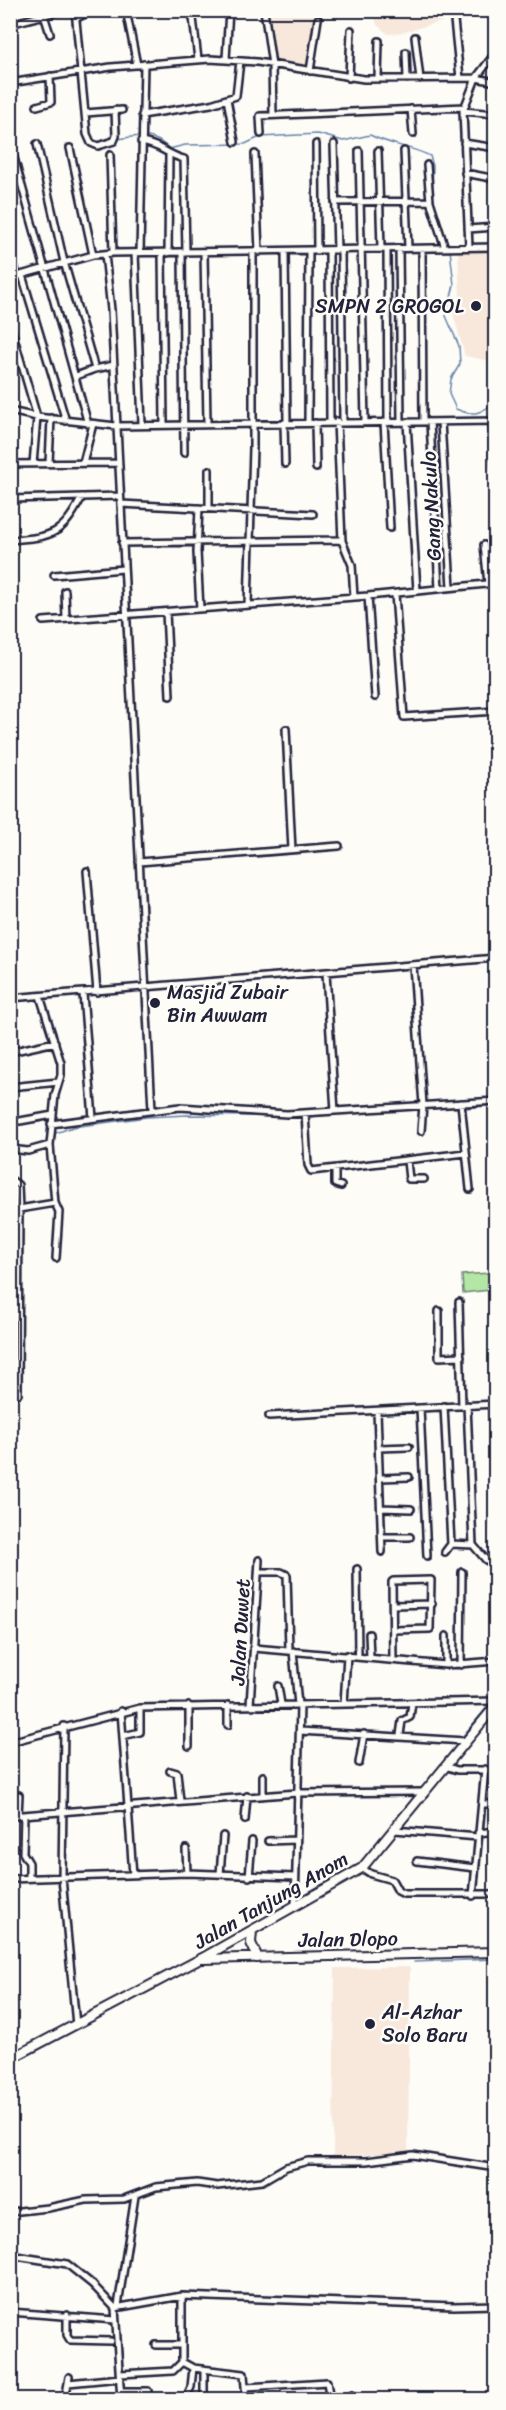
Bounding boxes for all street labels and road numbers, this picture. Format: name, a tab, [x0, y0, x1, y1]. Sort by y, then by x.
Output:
street label: Gang Nakulo	[411, 450, 452, 562]
street label: Jalan Duwet	[220, 1578, 261, 1687]
street label: Jalan Tanjung Anom	[186, 1842, 355, 1959]
street label: Jalan Dlopo	[297, 1921, 398, 1958]

